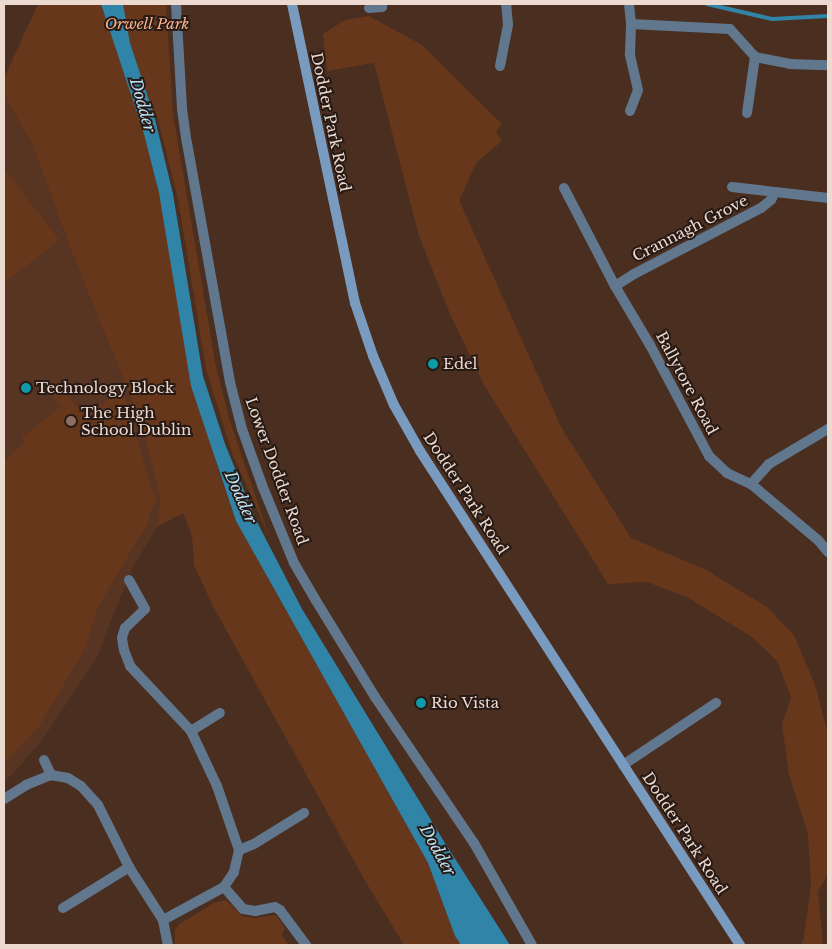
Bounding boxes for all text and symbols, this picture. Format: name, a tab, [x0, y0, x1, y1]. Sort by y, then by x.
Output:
park label: Orwell Park	[104, 15, 190, 33]
street label: Dodder Park Road	[307, 50, 355, 194]
water label: Dodder	[126, 76, 160, 134]
street label: Crannagh Grove	[629, 191, 751, 265]
street label: Ballytore Road	[652, 328, 722, 438]
place label: Edel	[443, 355, 477, 373]
marker: Edel	[427, 358, 439, 370]
place label: Technology Block	[36, 379, 175, 397]
marker: Technology Block	[20, 382, 32, 394]
street label: Lower Dodder Road	[242, 394, 312, 548]
place label: The High School Dublin	[81, 403, 191, 438]
marker: The High School Dublin	[65, 415, 77, 427]
street label: Dodder Park Road	[420, 428, 512, 558]
water label: Dodder	[221, 468, 261, 526]
place label: Rio Vista	[431, 694, 500, 712]
marker: Rio Vista	[415, 697, 427, 709]
street label: Dodder Park Road	[639, 768, 731, 898]
water label: Dodder	[416, 821, 460, 879]

